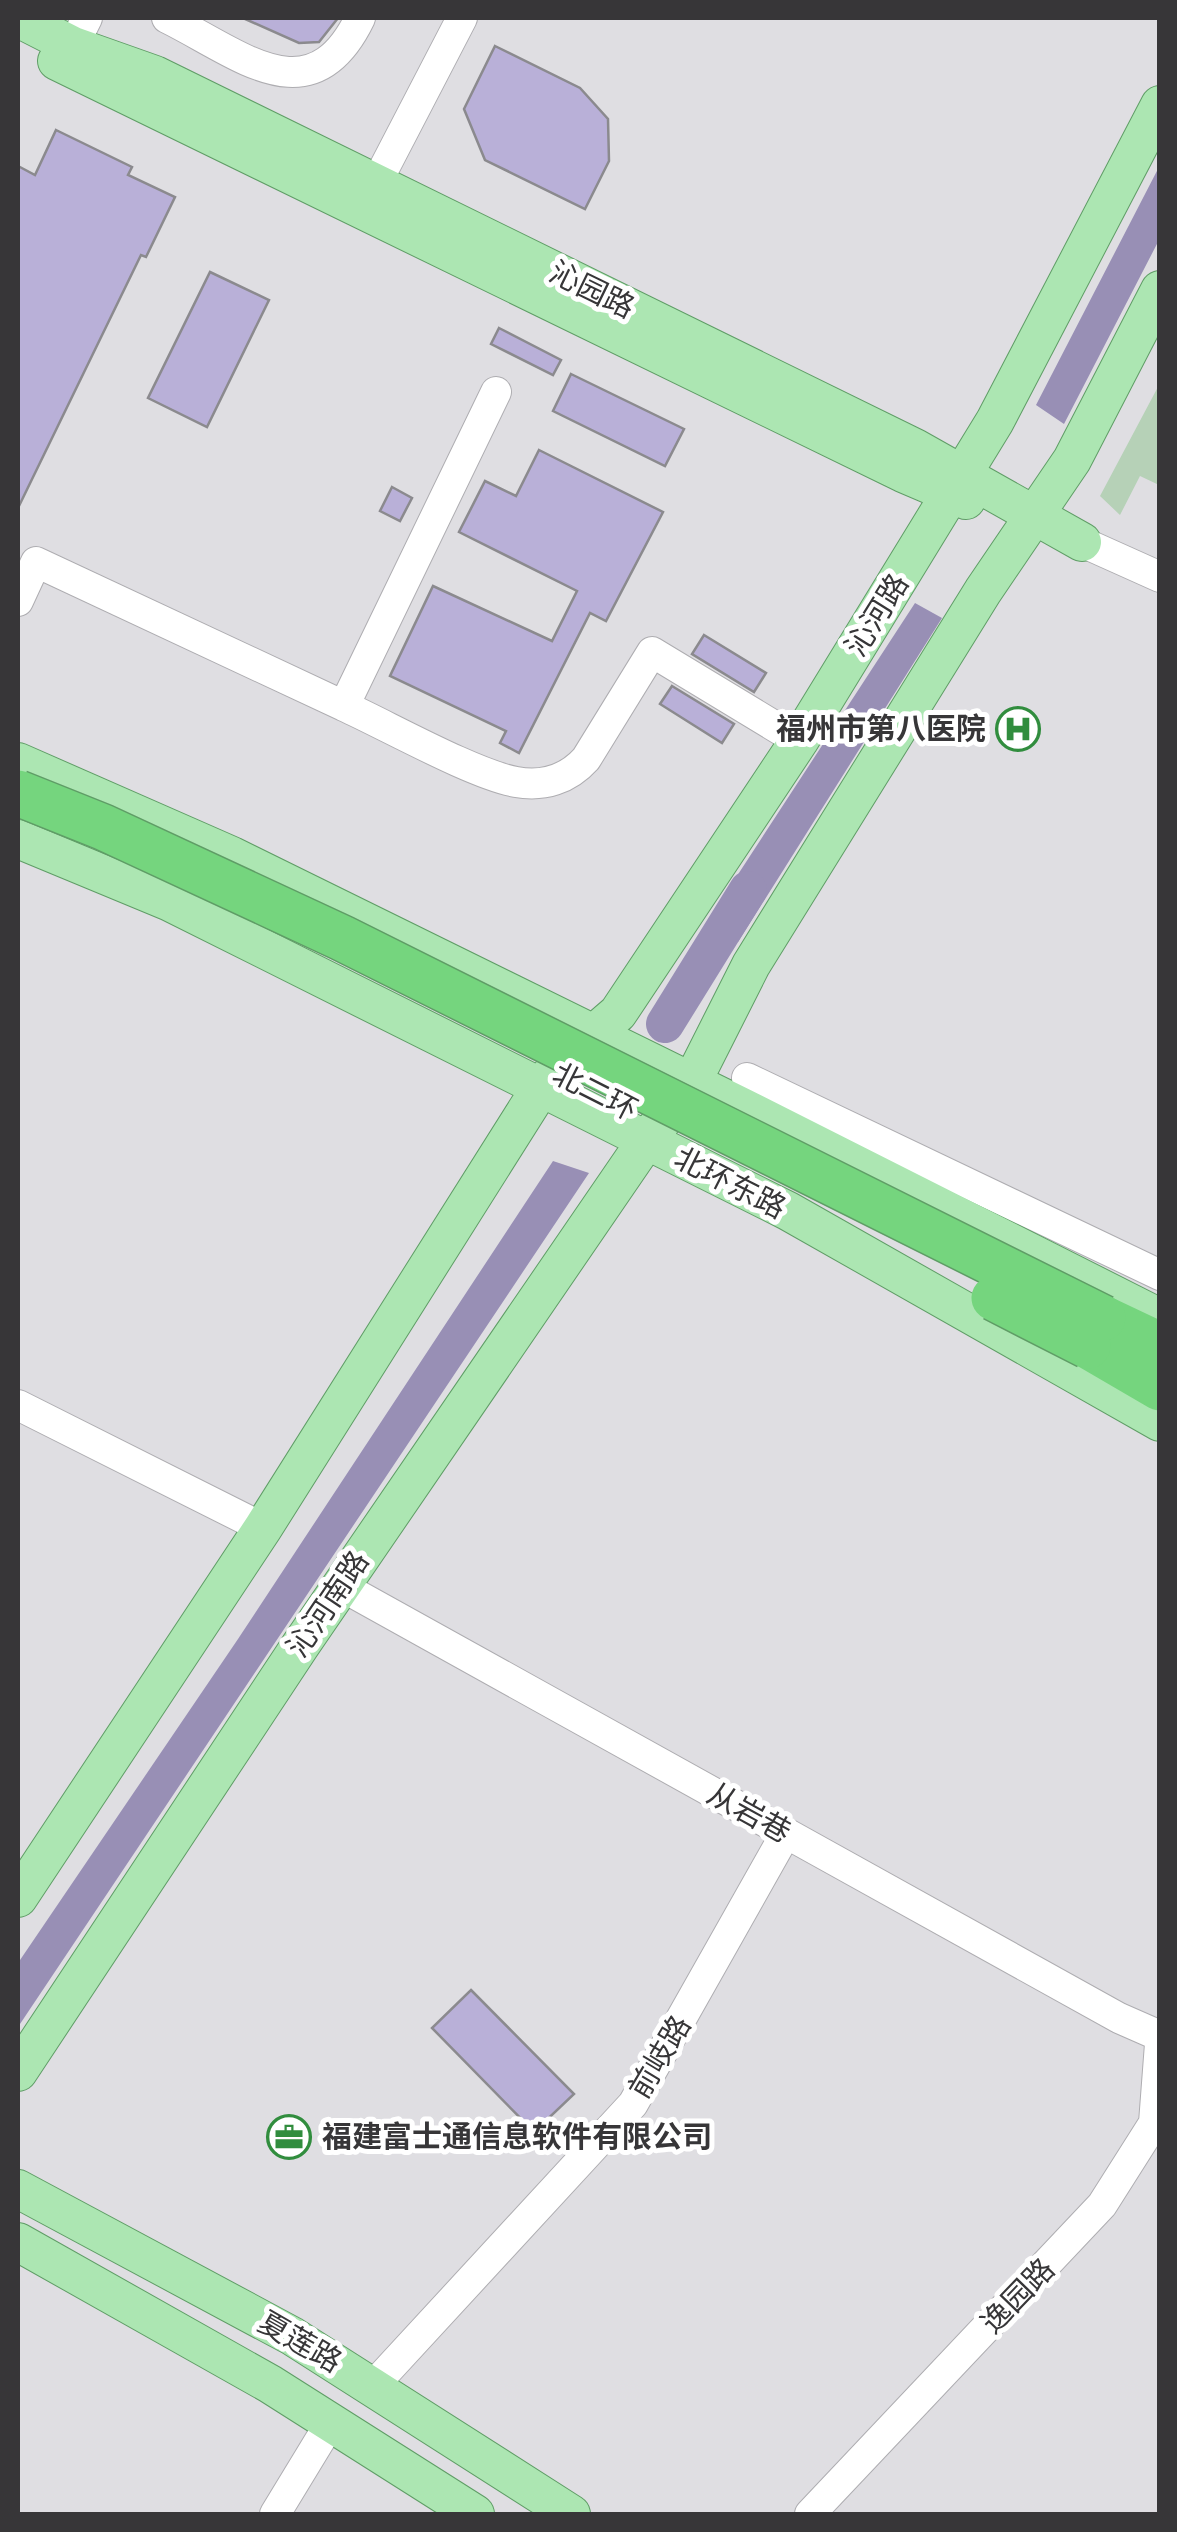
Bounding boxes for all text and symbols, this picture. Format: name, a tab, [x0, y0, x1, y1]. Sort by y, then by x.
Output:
street label: 沁园路	[543, 251, 642, 327]
street label: 沁河路	[835, 566, 917, 663]
hospital icon: 福州市第八医院	[995, 706, 1041, 752]
place label: 福州市第八医院	[776, 708, 986, 748]
street label: 北二环	[546, 1053, 645, 1129]
street label: 北环东路	[668, 1137, 793, 1227]
street label: 沁河南路	[277, 1543, 377, 1664]
street label: 从岩巷	[700, 1773, 799, 1851]
street label: 前岐路	[619, 2008, 699, 2105]
office icon: 福建富士通信息软件有限公司	[266, 2114, 312, 2160]
place label: 福建富士通信息软件有限公司	[322, 2116, 712, 2156]
street label: 逸园路	[972, 2249, 1063, 2342]
street label: 夏莲路	[252, 2301, 349, 2381]

